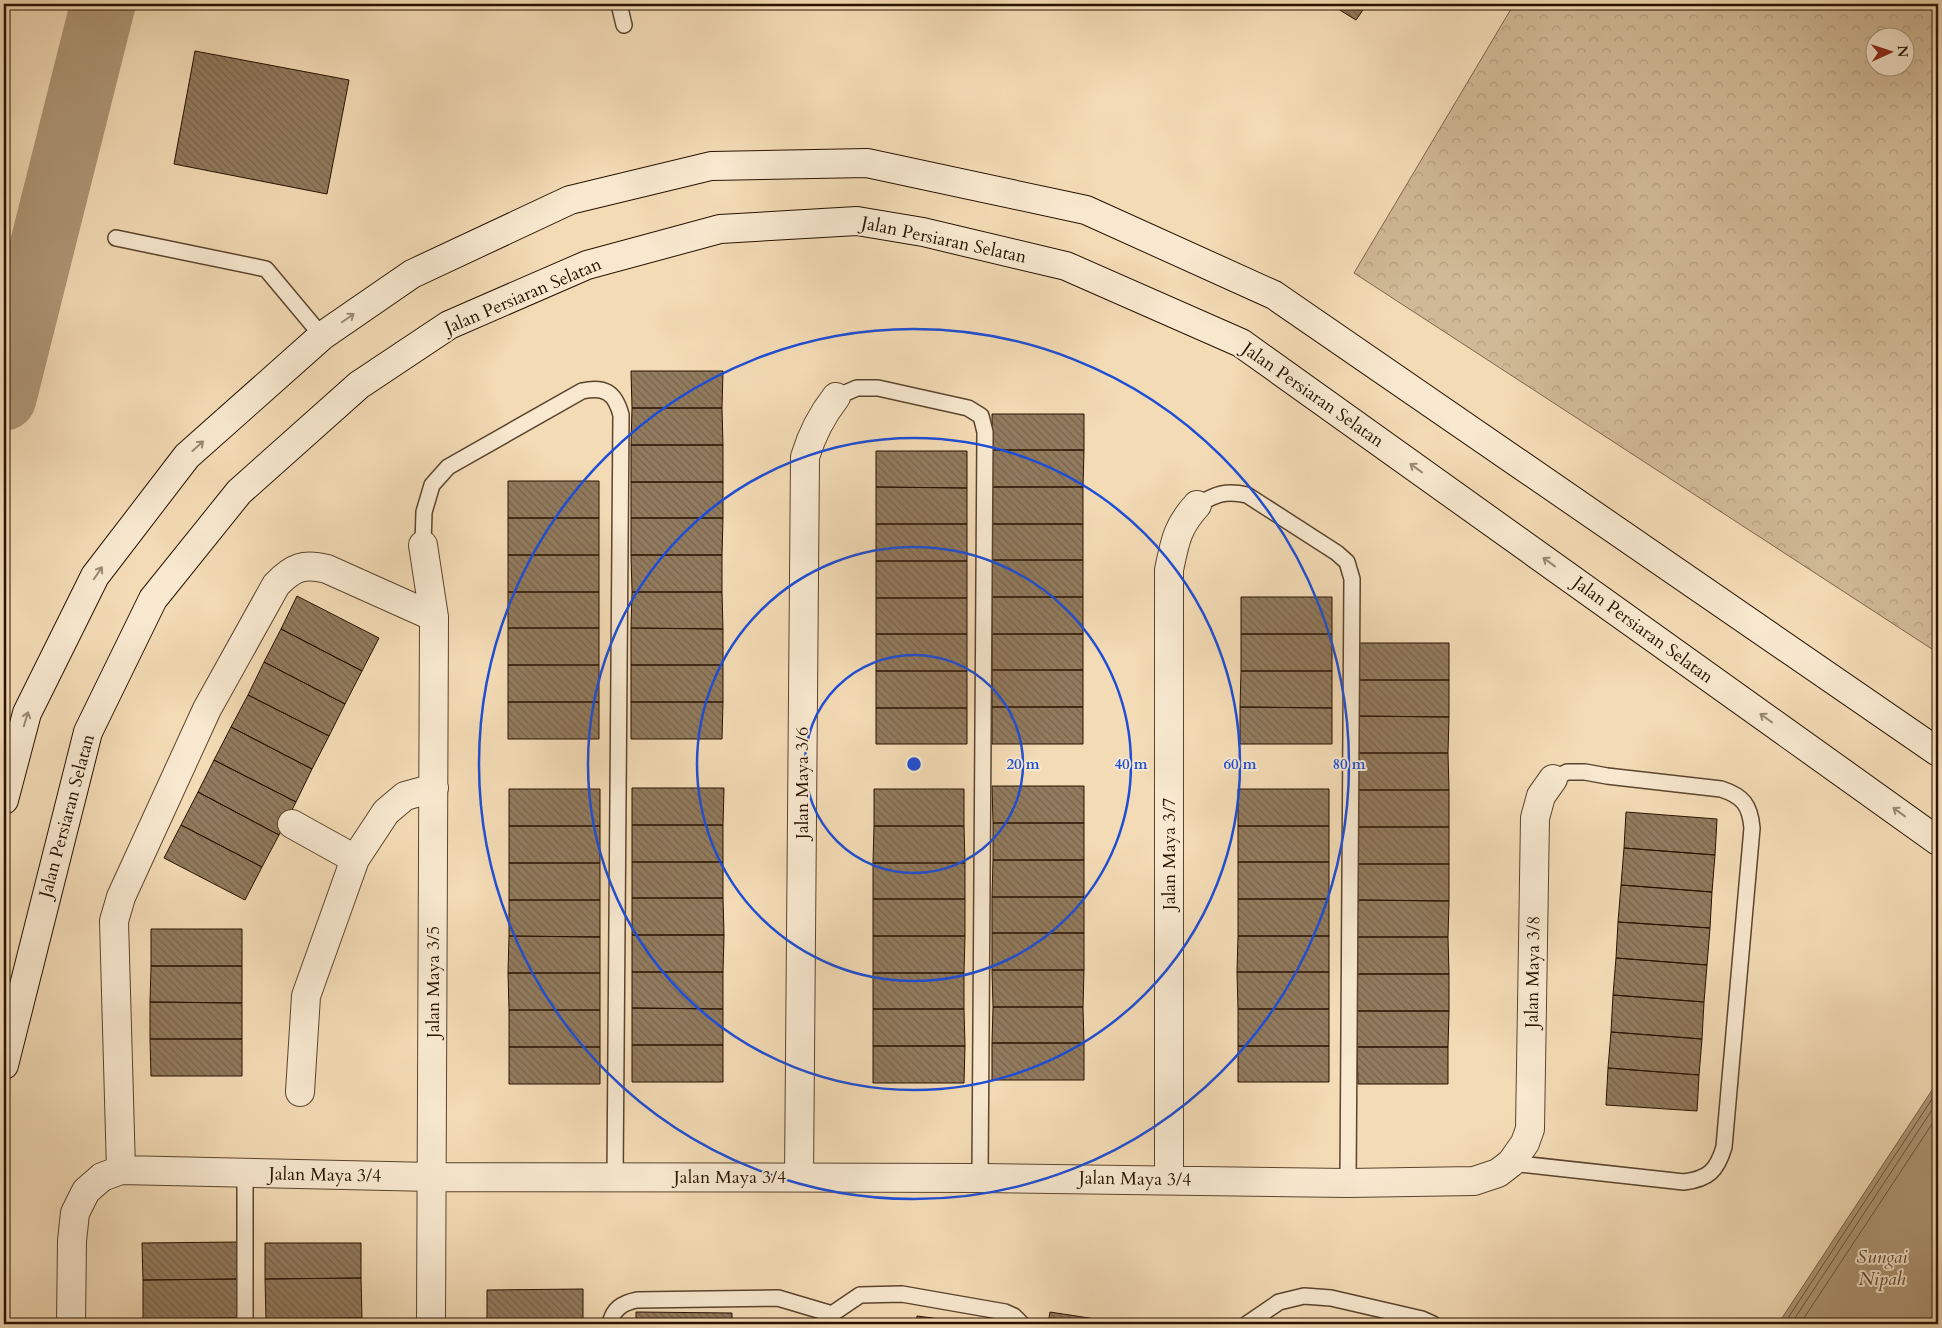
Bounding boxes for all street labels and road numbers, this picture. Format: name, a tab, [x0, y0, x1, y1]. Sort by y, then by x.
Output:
street label: Jalan Persiaran Selatan	[856, 210, 1030, 270]
street label: Jalan Persiaran Selatan	[438, 251, 606, 342]
street label: Jalan Persiaran Selatan	[1234, 335, 1390, 454]
street label: Jalan Persiaran Selatan	[1565, 569, 1719, 690]
street label: Jalan Maya 3/6	[790, 727, 815, 842]
street label: Jalan Persiaran Selatan	[32, 731, 101, 903]
street label: Jalan Maya 3/7	[1157, 798, 1182, 913]
street label: Jalan Maya 3/8	[1519, 916, 1546, 1031]
street label: Jalan Maya 3/5	[421, 926, 446, 1041]
street label: Jalan Maya 3/4	[266, 1161, 381, 1188]
street label: Jalan Maya 3/4	[671, 1165, 786, 1190]
street label: Jalan Maya 3/4	[1076, 1165, 1191, 1192]

